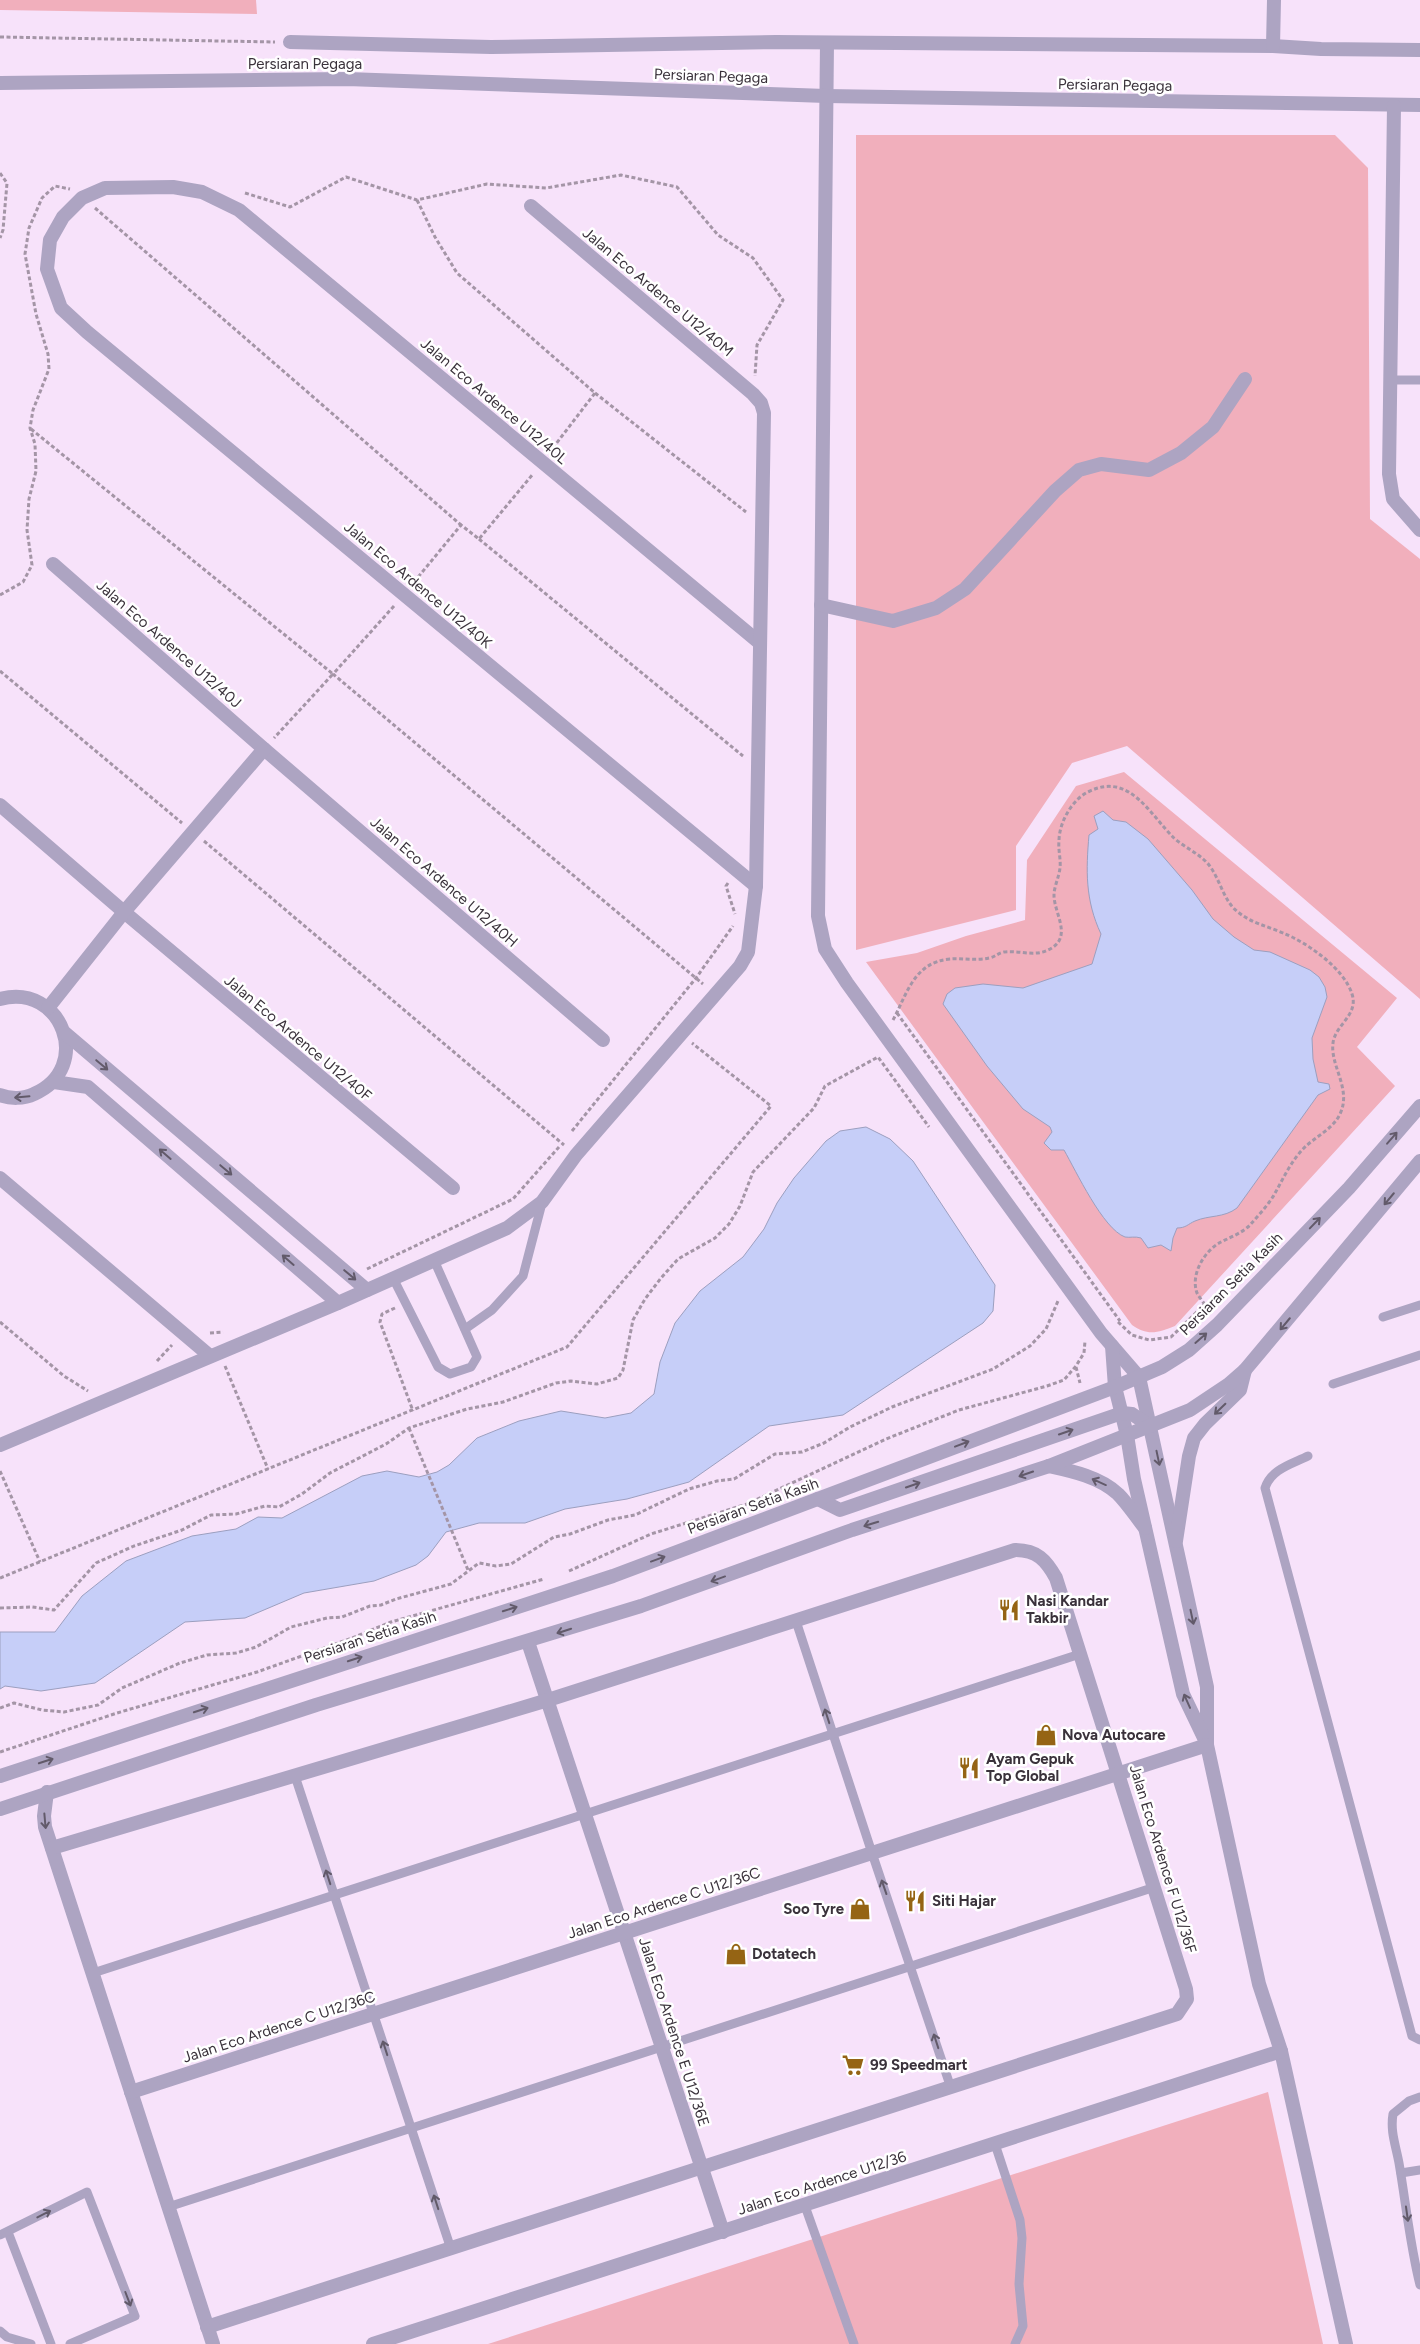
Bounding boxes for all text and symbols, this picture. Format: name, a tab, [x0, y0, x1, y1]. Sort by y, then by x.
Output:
street label: Persiaran Pegaga	[248, 55, 362, 73]
street label: Persiaran Pegaga	[654, 65, 768, 87]
street label: Persiaran Pegaga	[1058, 75, 1172, 95]
street label: Jalan Eco Ardence U12/40M	[579, 224, 737, 360]
street label: Jalan Eco Ardence U12/40L	[417, 334, 571, 468]
street label: Jalan Eco Ardence U12/40K	[340, 518, 496, 653]
street label: Jalan Eco Ardence U12/40J	[93, 576, 245, 712]
street label: Jalan Eco Ardence U12/40H	[367, 813, 521, 951]
street label: Jalan Eco Ardence U12/40F	[221, 971, 375, 1105]
one-way arrow	[95, 1059, 108, 1070]
one-way arrow	[14, 1092, 30, 1102]
one-way arrow	[1386, 1131, 1398, 1144]
one-way arrow	[158, 1148, 171, 1159]
one-way arrow	[219, 1164, 232, 1176]
one-way arrow	[1383, 1192, 1394, 1205]
one-way arrow	[1309, 1216, 1321, 1229]
street label: Persiaran Setia Kasih	[1176, 1229, 1286, 1339]
one-way arrow	[281, 1254, 294, 1265]
one-way arrow	[343, 1269, 356, 1281]
one-way arrow	[1279, 1317, 1290, 1330]
one-way arrow	[1195, 1333, 1208, 1344]
one-way arrow	[1213, 1403, 1226, 1415]
one-way arrow	[1058, 1427, 1074, 1436]
one-way arrow	[954, 1439, 969, 1449]
one-way arrow	[1153, 1450, 1163, 1466]
one-way arrow	[1019, 1470, 1034, 1479]
street label: Persiaran Setia Kasih	[685, 1474, 821, 1538]
one-way arrow	[1092, 1477, 1107, 1487]
one-way arrow	[904, 1480, 920, 1489]
one-way arrow	[864, 1520, 880, 1530]
one-way arrow	[650, 1554, 666, 1563]
one-way arrow	[711, 1575, 726, 1584]
place label: Nasi Kandar Takbir	[1026, 1592, 1109, 1627]
restaurant icon: Nasi Kandar Takbir	[996, 1597, 1022, 1623]
one-way arrow	[501, 1604, 517, 1613]
street label: Persiaran Setia Kasih	[302, 1607, 438, 1667]
one-way arrow	[1188, 1609, 1197, 1625]
one-way arrow	[557, 1626, 573, 1636]
one-way arrow	[347, 1654, 363, 1664]
one-way arrow	[1181, 1694, 1191, 1709]
one-way arrow	[192, 1705, 208, 1714]
one-way arrow	[822, 1709, 832, 1725]
shop icon: Nova Autocare	[1033, 1722, 1059, 1748]
place label: Nova Autocare	[1062, 1726, 1166, 1744]
place label: Ayam Gepuk Top Global	[986, 1750, 1074, 1785]
restaurant icon: Ayam Gepuk Top Global	[956, 1755, 982, 1781]
one-way arrow	[38, 1756, 54, 1765]
street label: Jalan Eco Ardence F U12/36F	[1126, 1763, 1200, 1955]
one-way arrow	[40, 1812, 50, 1828]
street label: Jalan Eco Ardence C U12/36C	[565, 1863, 763, 1943]
one-way arrow	[323, 1869, 333, 1885]
one-way arrow	[879, 1880, 888, 1896]
restaurant icon: Siti Hajar	[902, 1888, 928, 1914]
place label: Siti Hajar	[932, 1892, 996, 1910]
shop icon: Soo Tyre	[847, 1896, 873, 1922]
place label: Soo Tyre	[783, 1900, 845, 1918]
street label: Jalan Eco Ardence E U12/36E	[635, 1935, 713, 2129]
shop icon: Dotatech	[723, 1941, 749, 1967]
place label: Dotatech	[752, 1945, 816, 1963]
street label: Jalan Eco Ardence C U12/36C	[180, 1987, 378, 2067]
one-way arrow	[931, 2034, 940, 2050]
one-way arrow	[380, 2041, 389, 2056]
supermarket icon: 99 Speedmart	[840, 2052, 866, 2078]
place label: 99 Speedmart	[870, 2056, 967, 2074]
street label: Jalan Eco Ardence U12/36	[735, 2147, 909, 2219]
one-way arrow	[431, 2195, 440, 2211]
one-way arrow	[1402, 2205, 1412, 2221]
one-way arrow	[36, 2208, 51, 2218]
one-way arrow	[124, 2291, 133, 2306]

